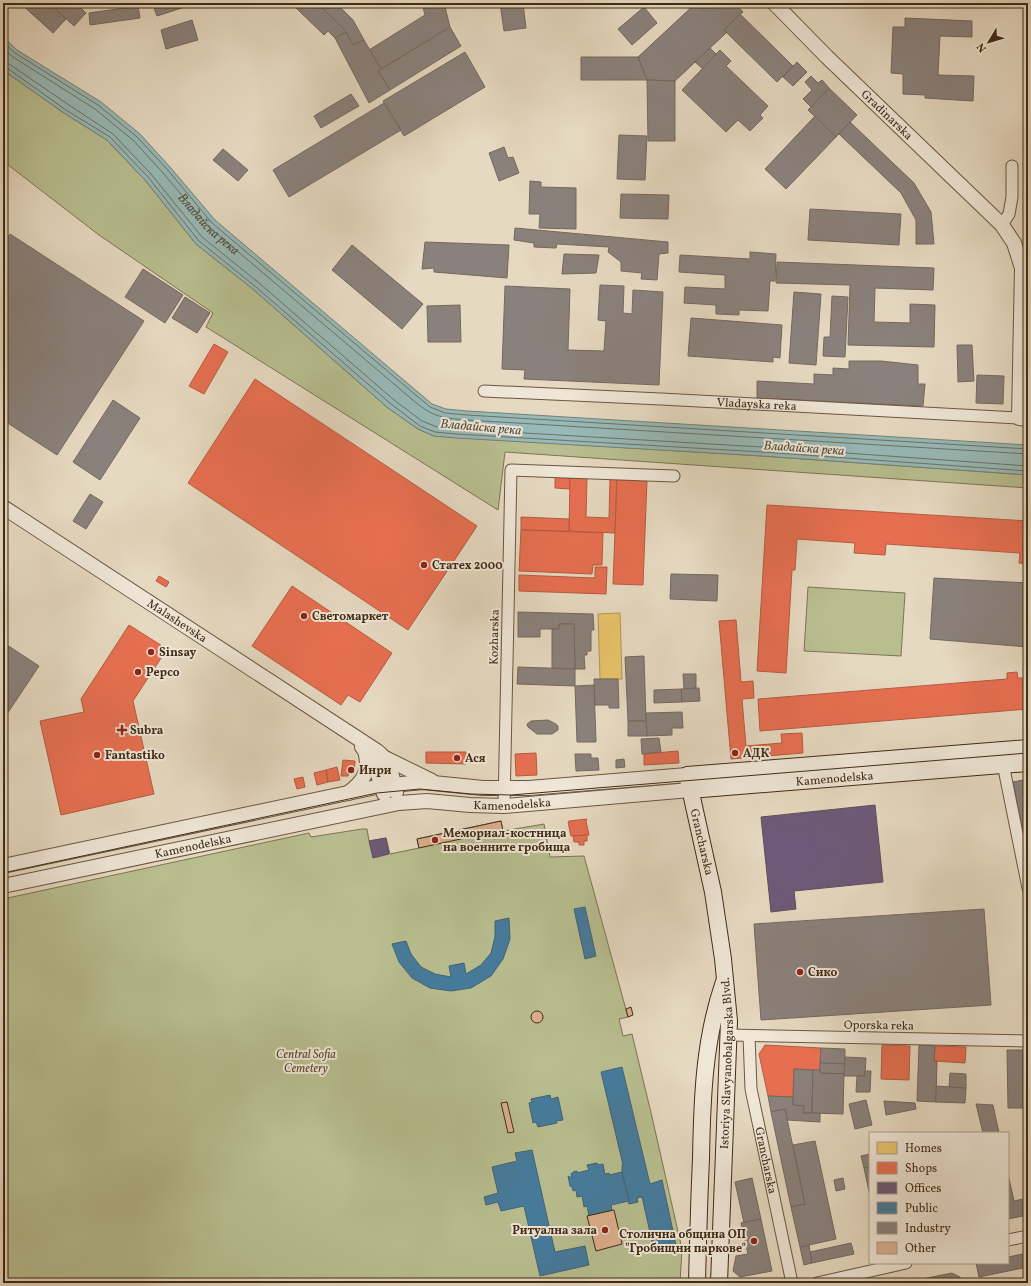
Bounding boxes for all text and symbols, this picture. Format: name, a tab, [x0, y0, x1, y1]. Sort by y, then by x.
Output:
north arrow	[969, 22, 1009, 62]
text: N	[974, 39, 991, 55]
street label: Gradinarska	[857, 87, 916, 144]
water label: Владайска река	[173, 190, 243, 260]
street label: Vladayska reka	[716, 395, 797, 415]
water label: Владайска река	[440, 415, 522, 440]
water label: Владайска река	[763, 437, 845, 461]
place label: Статех 2000	[432, 558, 503, 574]
marker: Статех 2000	[419, 560, 429, 570]
street label: Malashevska	[144, 596, 210, 647]
place label: Светомаркет	[312, 609, 389, 625]
street label: Kozharska	[487, 609, 503, 665]
marker: Светомаркет	[299, 611, 309, 621]
place label: Sinsay	[159, 645, 197, 661]
marker: Sinsay	[146, 647, 156, 657]
place label: Pepco	[146, 665, 180, 681]
marker: Pepco	[133, 667, 143, 677]
place label: Subra	[130, 723, 164, 739]
marker: Subra	[117, 725, 127, 735]
place label: АДК	[743, 746, 770, 762]
place label: Fantastiko	[105, 748, 165, 764]
marker: АДК	[730, 748, 740, 758]
marker: Fantastiko	[92, 750, 102, 760]
place label: Ася	[465, 751, 486, 767]
marker: Ася	[452, 753, 462, 763]
place label: Инри	[359, 763, 392, 779]
marker: Инри	[346, 765, 356, 775]
street label: Kamenodelska	[795, 768, 874, 791]
street label: Kamenodelska	[473, 795, 552, 815]
street label: Grancharska	[686, 807, 716, 877]
place label: Мемориал-костница на военните гробища	[443, 826, 571, 856]
street label: Kamenodelska	[153, 831, 233, 863]
marker: Мемориал-костница на военните гробища	[430, 835, 440, 845]
place label: Сико	[808, 965, 837, 981]
marker: Сико	[795, 967, 805, 977]
street label: Istoriya Slavyanobalgarska Blvd.	[717, 976, 738, 1149]
street label: Oporska reka	[844, 1017, 914, 1035]
park label: Central Sofia Cemetery	[276, 1047, 336, 1077]
street label: Grancharska	[750, 1126, 780, 1195]
legend	[869, 1132, 1009, 1264]
text: Homes	[905, 1141, 942, 1157]
text: Shops	[905, 1161, 937, 1177]
text: Offices	[905, 1181, 941, 1197]
text: Public	[905, 1201, 938, 1217]
text: Industry	[905, 1221, 951, 1237]
place label: Ритуална зала	[512, 1223, 597, 1239]
marker: Ритуална зала	[600, 1225, 610, 1235]
place label: Столична община ОП "Гробищни паркове"	[619, 1227, 746, 1257]
marker: Столична община ОП "Гробищни паркове"	[749, 1236, 759, 1246]
text: Other	[905, 1241, 936, 1257]

